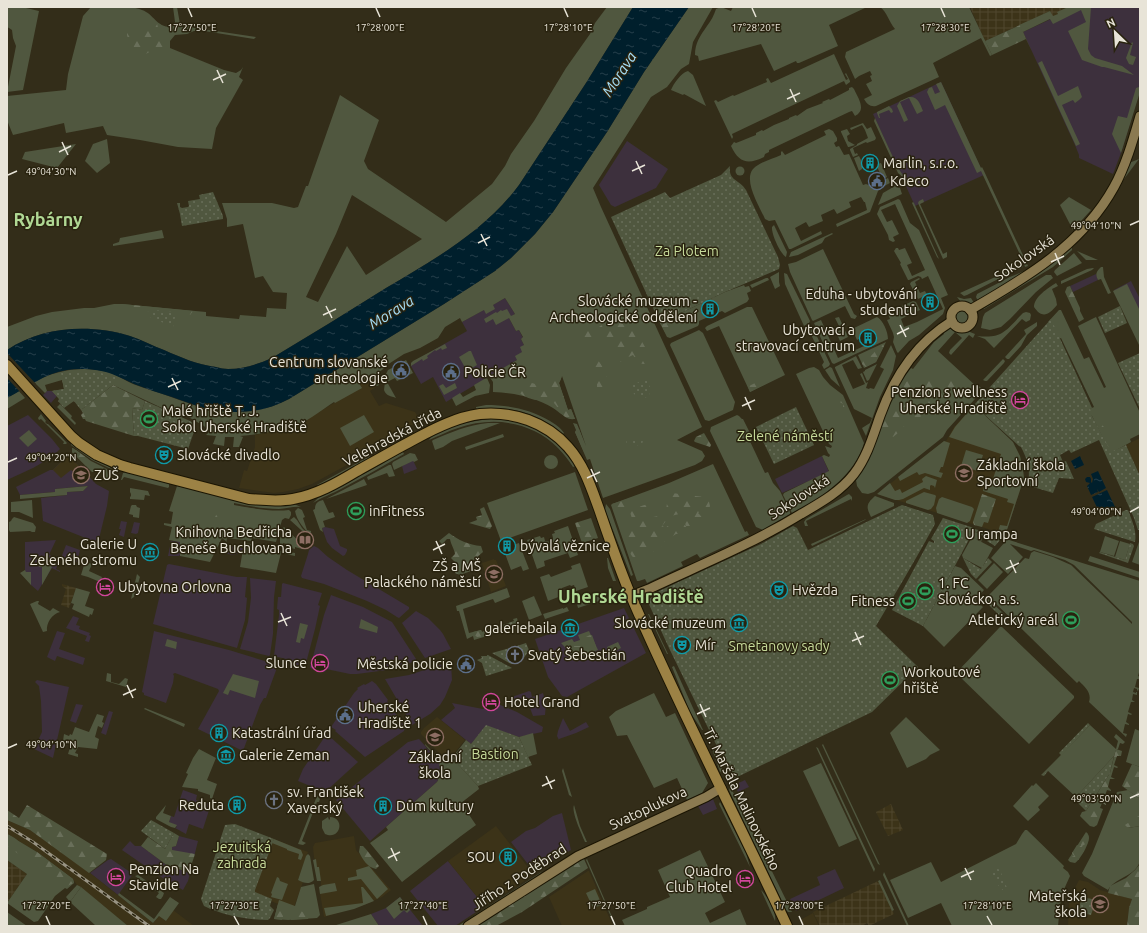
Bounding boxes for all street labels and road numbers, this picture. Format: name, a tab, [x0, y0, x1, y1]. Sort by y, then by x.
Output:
street label: Sokolovská	[991, 232, 1057, 284]
street label: Velehradská třída	[340, 404, 444, 470]
street label: Sokolovská	[765, 471, 833, 523]
street label: Tř. Maršála Malinovského	[700, 725, 784, 873]
street label: Svatoplukova	[607, 783, 689, 833]
street label: Jiřího z Poděbrad	[469, 841, 569, 913]

